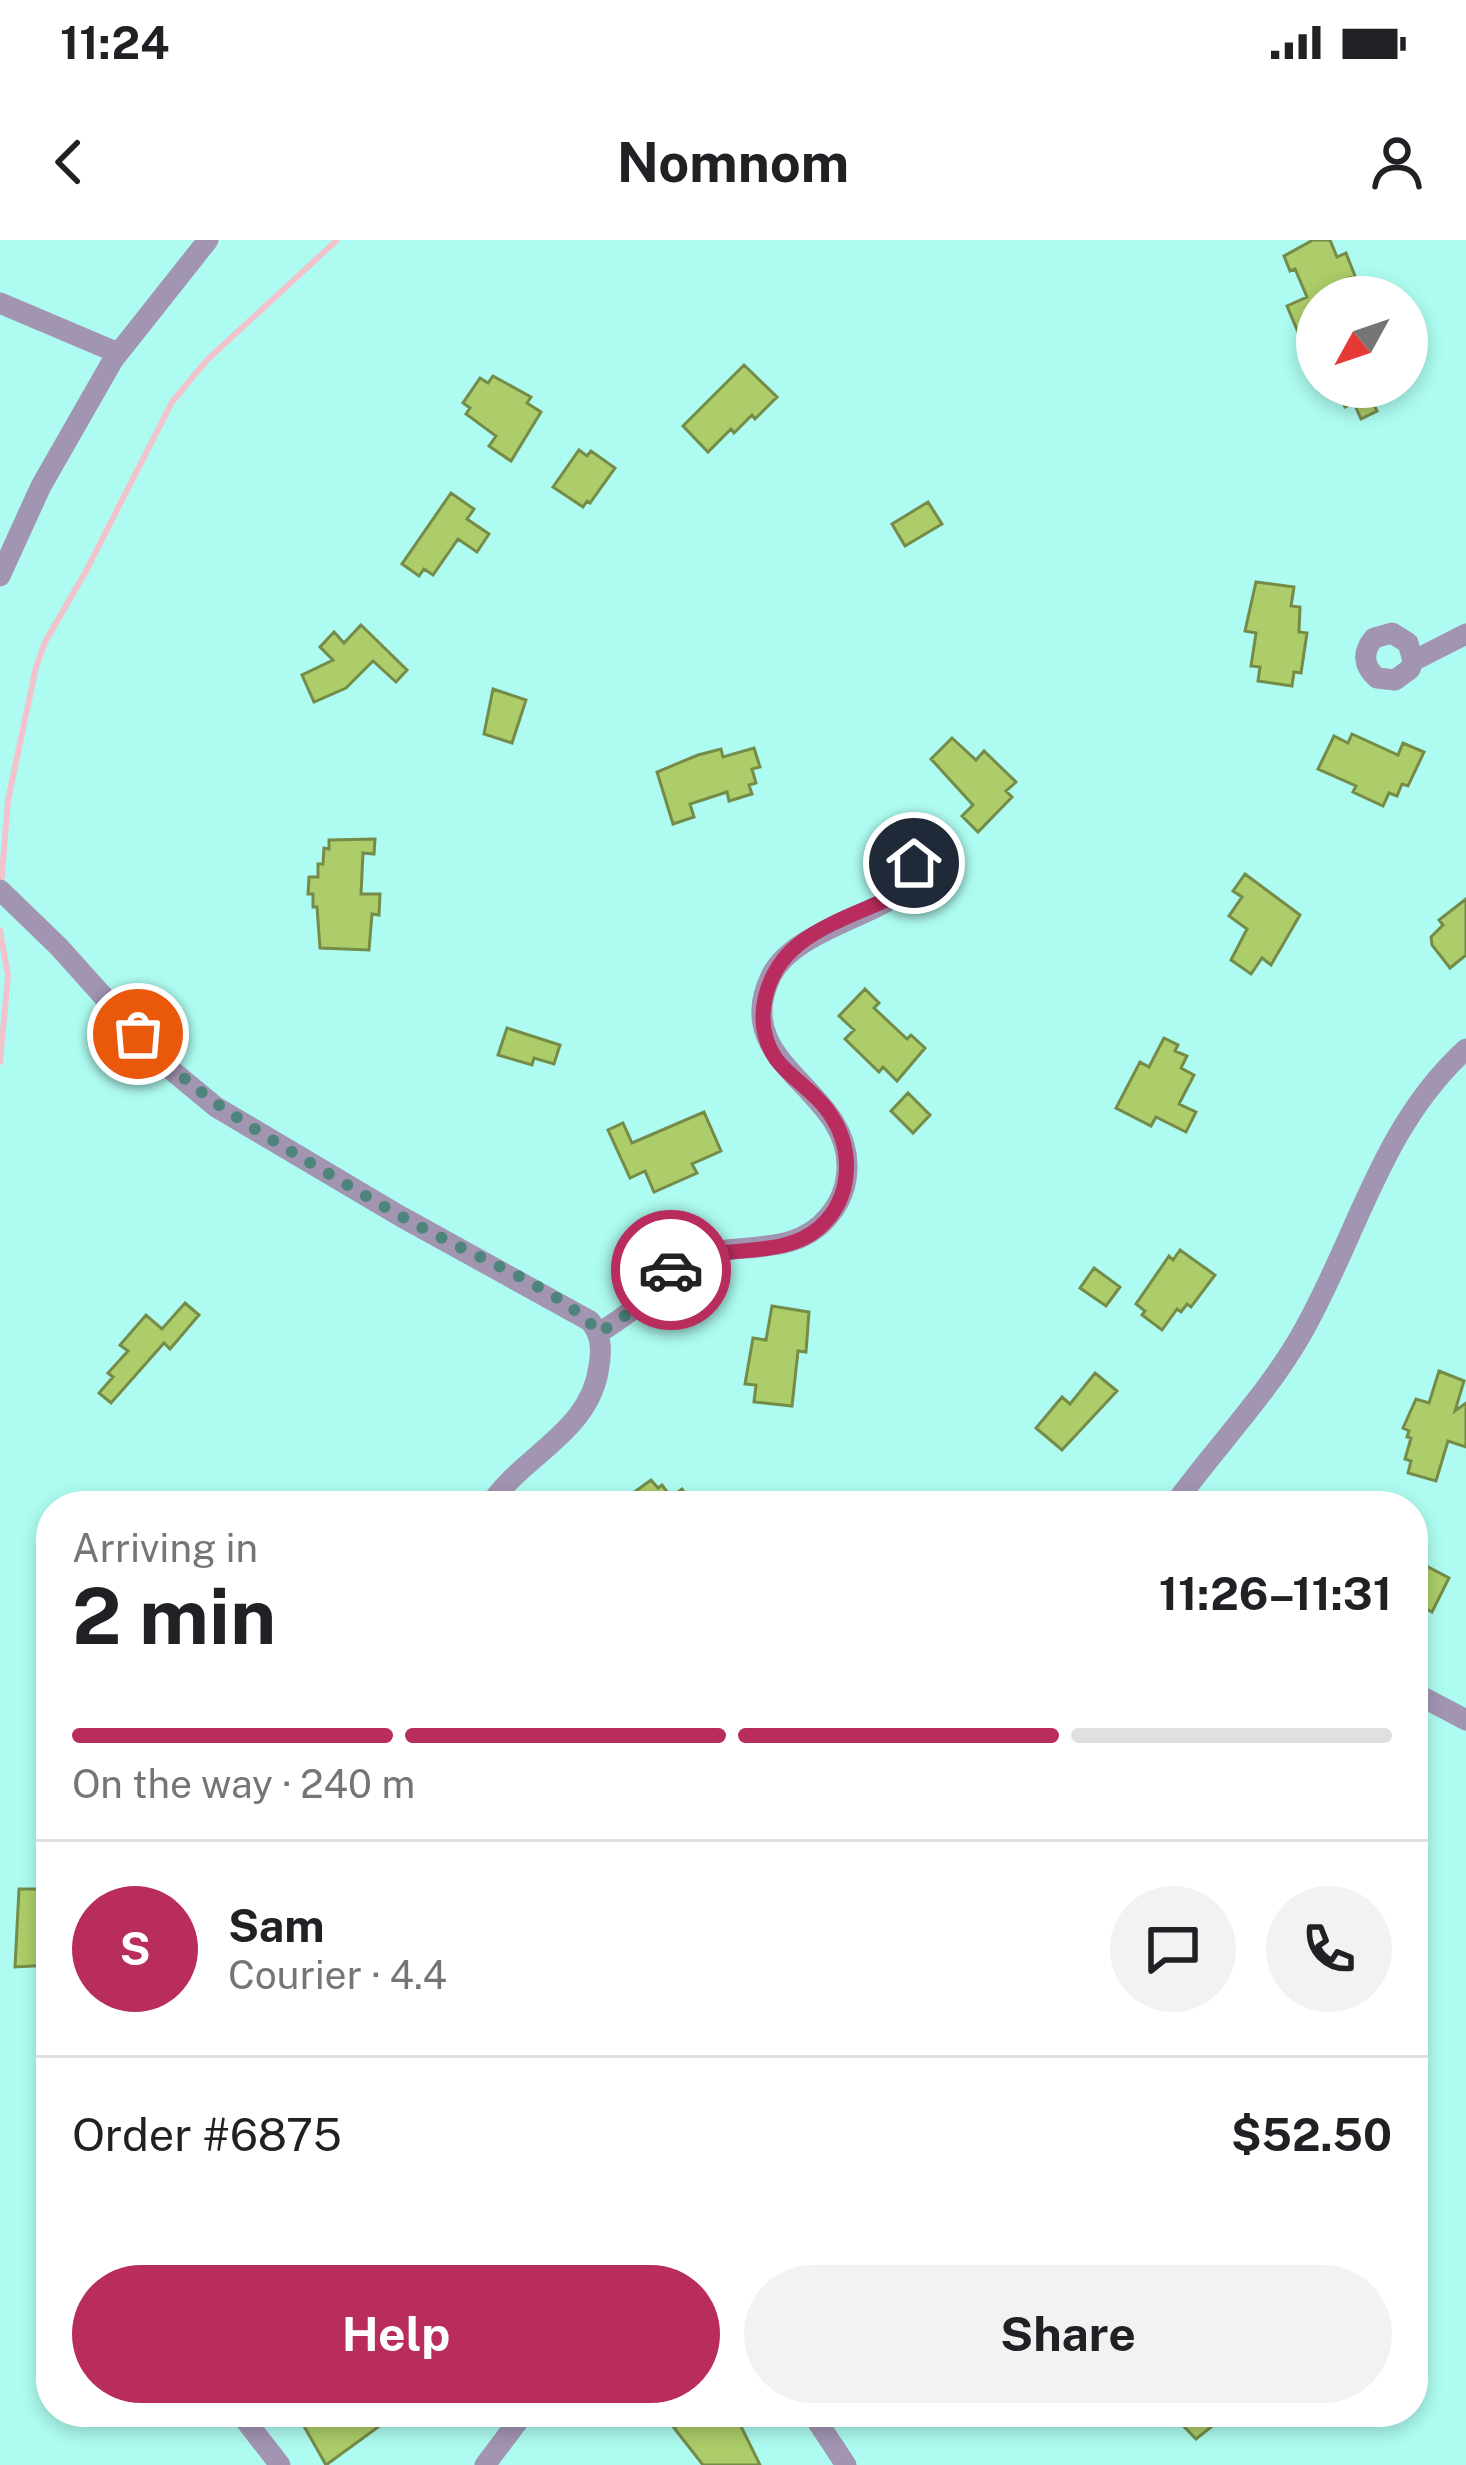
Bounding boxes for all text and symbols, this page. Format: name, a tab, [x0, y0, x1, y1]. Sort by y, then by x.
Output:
text: 11:24	[60, 16, 170, 69]
icon: back	[36, 129, 102, 195]
icon: person	[1364, 129, 1430, 195]
text: Nomnom	[617, 131, 849, 194]
north arrow	[1296, 276, 1428, 408]
map controls	[1296, 276, 1428, 408]
pin	[863, 812, 965, 914]
icon: home	[881, 830, 947, 896]
pin	[87, 983, 189, 1085]
icon: bag	[105, 1001, 171, 1067]
courier	[611, 1210, 731, 1330]
icon: car	[638, 1237, 704, 1303]
text: Arriving in	[72, 1525, 258, 1571]
text: 11:26–11:31	[1159, 1567, 1392, 1620]
text: 2 min	[72, 1570, 276, 1662]
text: On the way · 240 m	[72, 1761, 415, 1807]
button: chat	[1110, 1886, 1236, 2012]
button: phone	[1266, 1886, 1392, 2012]
text: Sam	[228, 1899, 325, 1952]
text: S	[119, 1922, 151, 1975]
text: Courier · 4.4	[228, 1952, 447, 1998]
text: Order #6875	[72, 2108, 342, 2161]
text: $52.50	[1231, 2108, 1392, 2161]
button: Help	[72, 2265, 720, 2403]
button: Share	[744, 2265, 1392, 2403]

